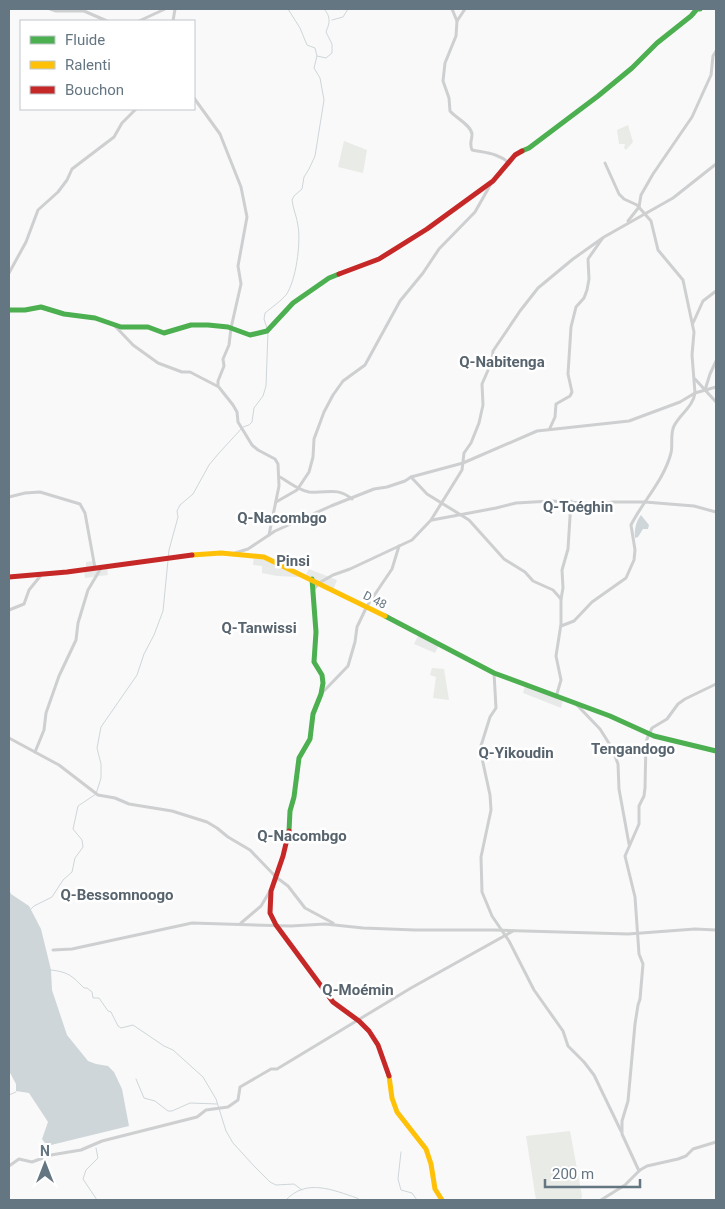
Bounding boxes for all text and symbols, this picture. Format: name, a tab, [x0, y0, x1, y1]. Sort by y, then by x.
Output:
legend	[20, 20, 195, 110]
text: Fluide	[65, 31, 105, 49]
text: Ralenti	[65, 56, 111, 74]
text: Bouchon	[65, 81, 124, 99]
district label: Q-Nabitenga	[459, 353, 545, 371]
district label: Q-Toéghin	[543, 498, 613, 516]
district label: Q-Nacombgo	[237, 509, 327, 527]
district label: Pinsi	[276, 552, 310, 570]
street label: D 48	[361, 588, 389, 612]
district label: Q-Tanwissi	[221, 619, 297, 637]
district label: Tengandogo	[591, 740, 675, 758]
district label: Q-Yikoudin	[478, 744, 554, 762]
district label: Q-Nacombgo	[257, 827, 347, 845]
district label: Q-Bessomnoogo	[60, 886, 174, 904]
district label: Q-Moémin	[322, 981, 394, 999]
north arrow	[20, 1139, 70, 1189]
text: N	[40, 1143, 50, 1159]
scale bar	[545, 1156, 640, 1188]
text: 200 m	[552, 1165, 594, 1183]

